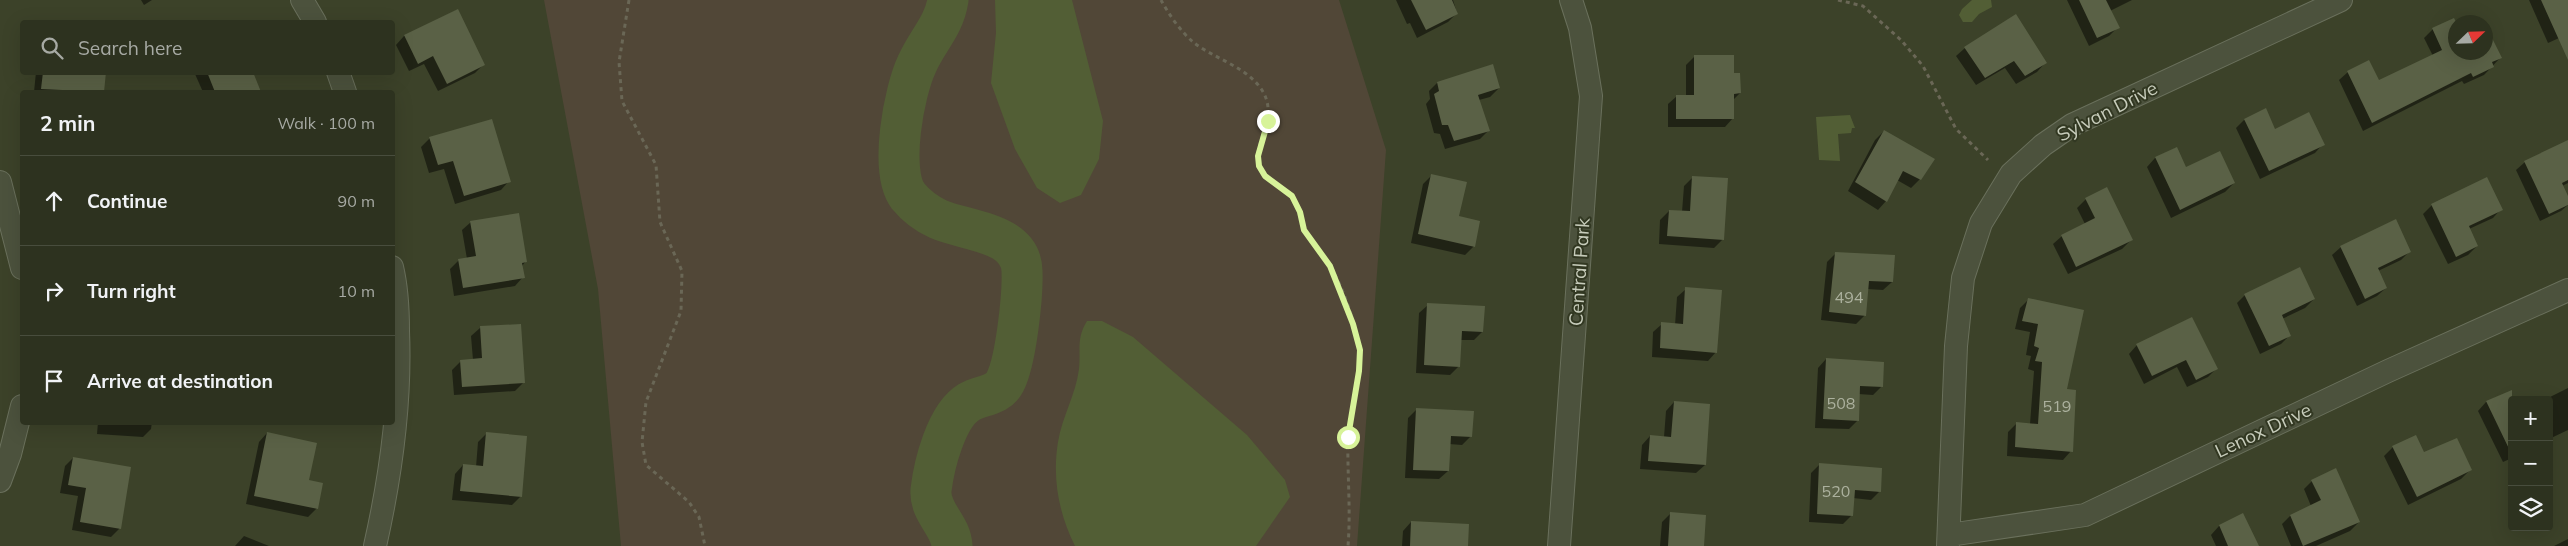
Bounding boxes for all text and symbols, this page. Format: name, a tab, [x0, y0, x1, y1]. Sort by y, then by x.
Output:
north arrow	[2448, 15, 2493, 60]
search box	[20, 20, 395, 75]
icon: search	[38, 34, 66, 62]
text: Search here	[78, 36, 182, 60]
street label: Sylvan Drive	[2053, 75, 2161, 147]
text: 2 min	[40, 110, 95, 136]
route end	[1257, 110, 1280, 133]
text: Walk · 100 m	[277, 113, 375, 133]
icon: ahead	[40, 187, 68, 215]
text: Continue	[87, 189, 167, 213]
text: 90 m	[338, 191, 375, 211]
street label: Central Park	[1563, 217, 1595, 327]
icon: right	[40, 277, 68, 305]
text: Turn right	[87, 279, 176, 303]
text: 10 m	[338, 281, 375, 301]
house number: 494	[1835, 287, 1864, 307]
icon: arrive	[40, 367, 68, 395]
text: Arrive at destination	[87, 369, 273, 393]
house number: 508	[1827, 393, 1855, 413]
house number: 519	[2043, 396, 2071, 416]
map controls	[2508, 396, 2553, 531]
button: +	[2508, 396, 2553, 441]
street label: Lenox Drive	[2211, 397, 2315, 463]
route start	[1337, 426, 1360, 449]
button: −	[2508, 441, 2553, 486]
house number: 520	[1822, 481, 1850, 501]
button: layers	[2508, 486, 2553, 531]

